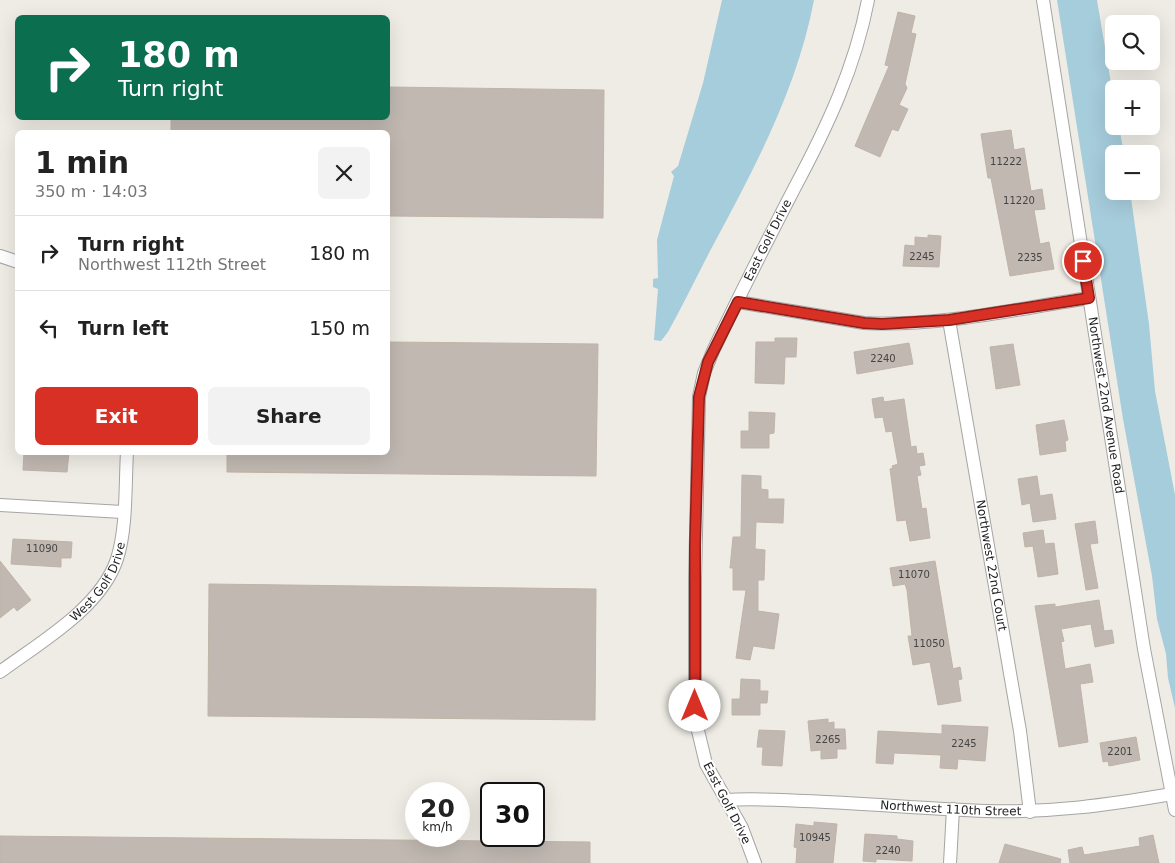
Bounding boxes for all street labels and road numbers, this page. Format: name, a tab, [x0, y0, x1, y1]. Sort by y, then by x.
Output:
street label: East Golf Drive	[741, 197, 794, 283]
street label: Northwest 22nd Avenue Road	[1085, 316, 1127, 494]
street label: Northwest 22nd Court	[973, 499, 1010, 632]
street label: West Golf Drive	[67, 541, 128, 624]
street label: East Golf Drive	[700, 760, 754, 846]
street label: Northwest 110th Street	[880, 798, 1022, 818]

